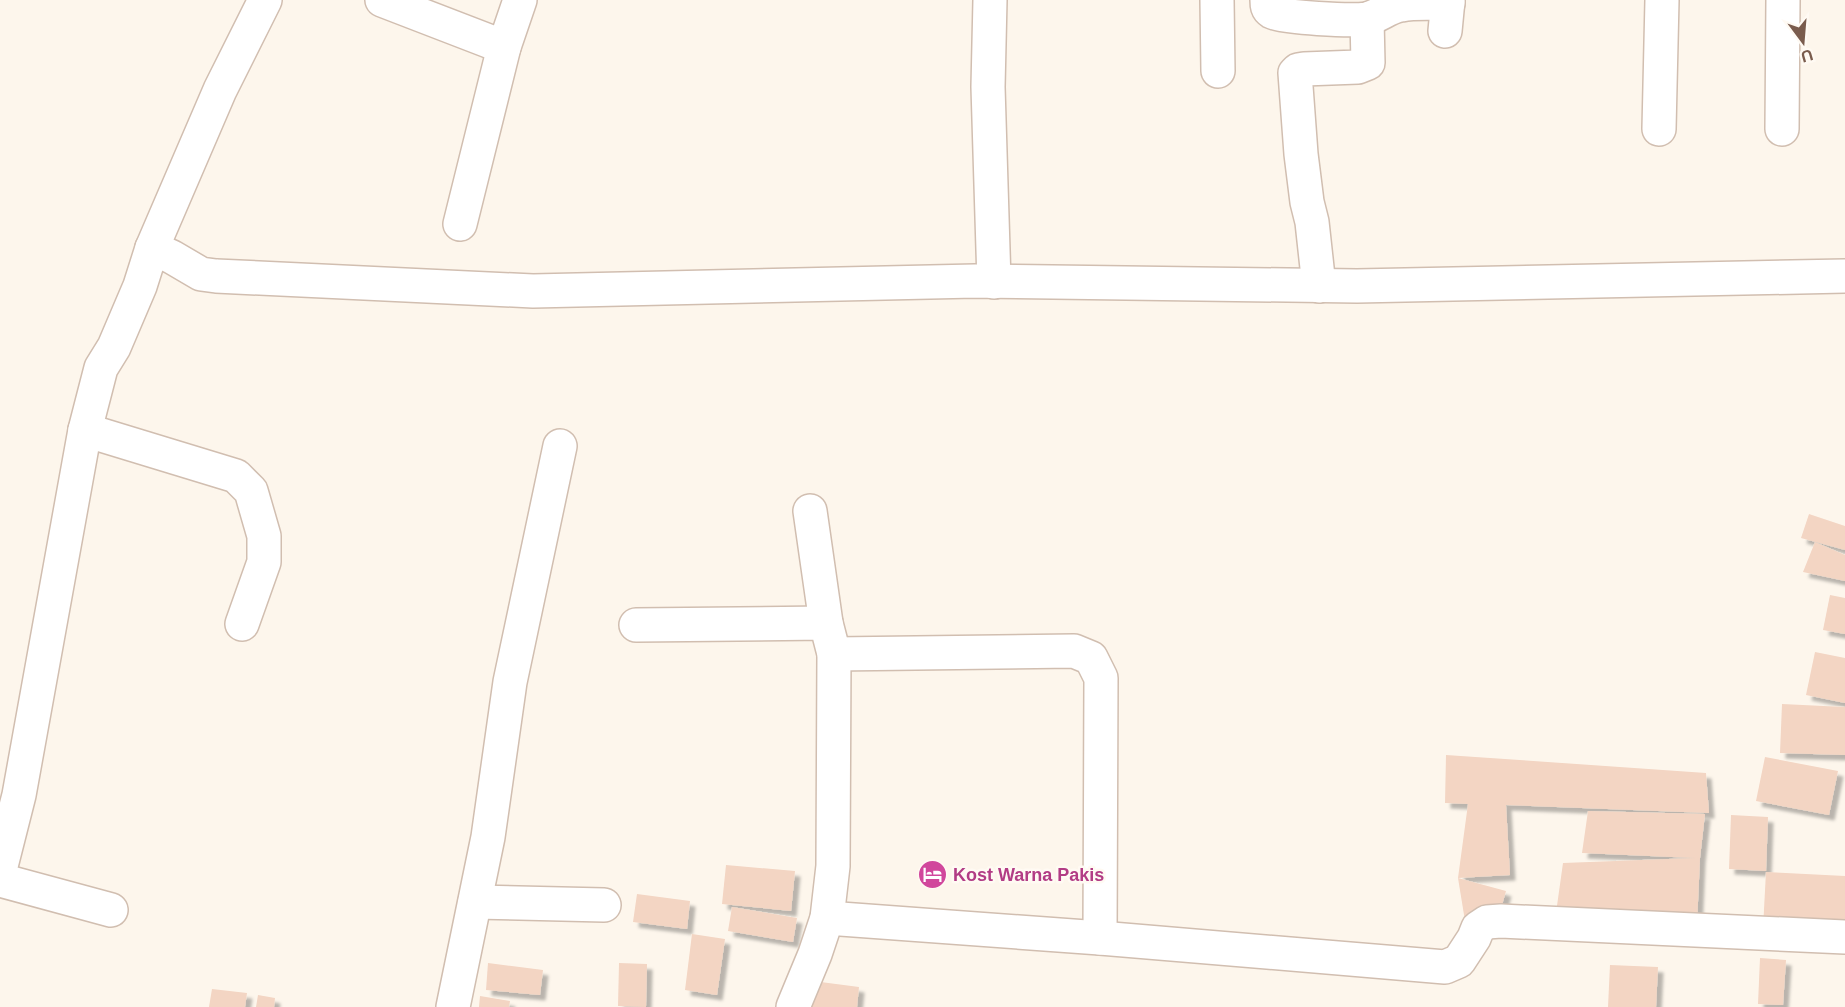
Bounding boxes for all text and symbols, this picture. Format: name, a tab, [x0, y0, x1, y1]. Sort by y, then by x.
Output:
north arrow	[1773, 12, 1833, 72]
text: U	[1799, 46, 1815, 66]
hotel icon: Kost Warna Pakis	[916, 859, 948, 891]
place label: Kost Warna Pakis	[953, 865, 1104, 885]

